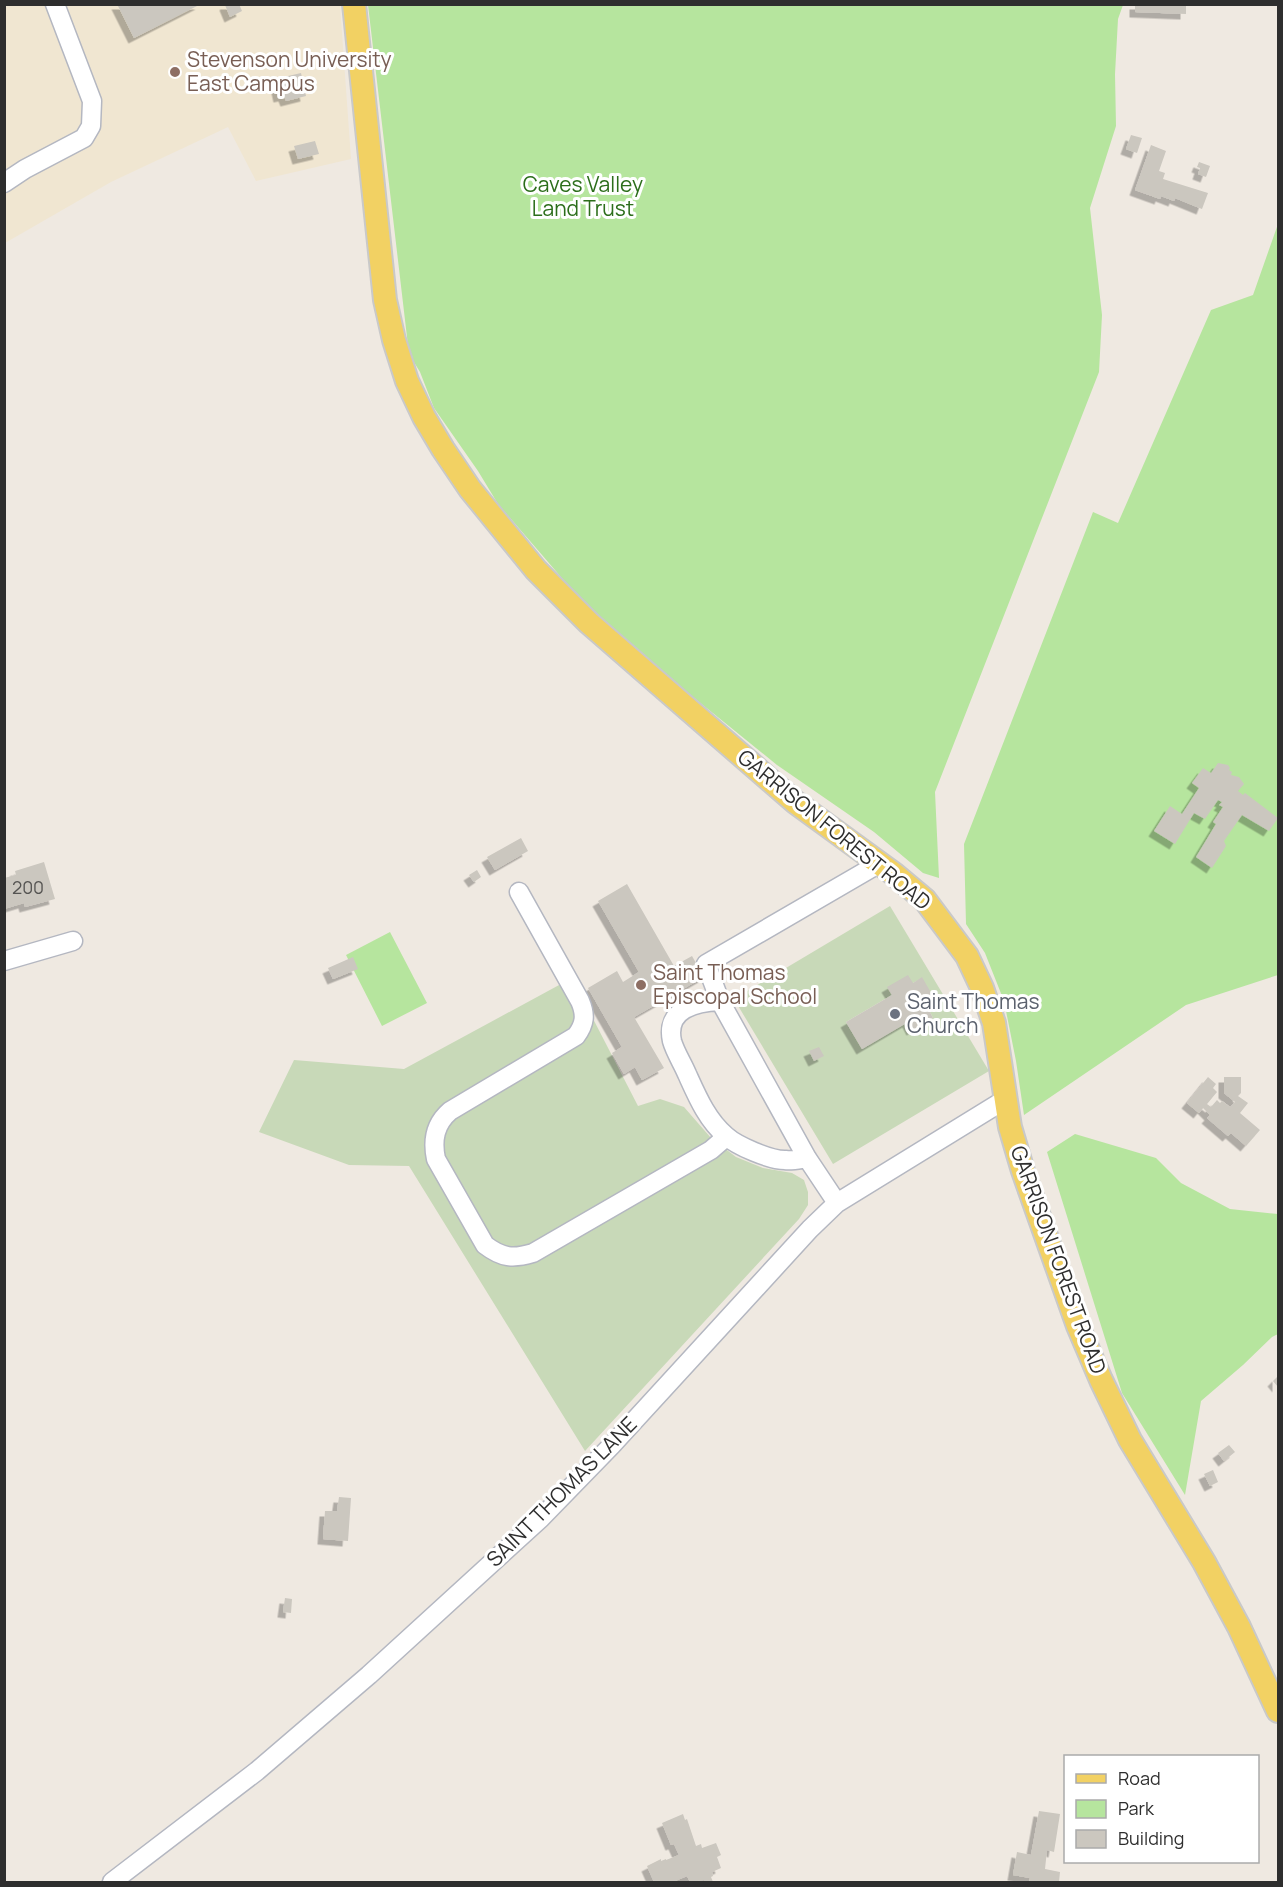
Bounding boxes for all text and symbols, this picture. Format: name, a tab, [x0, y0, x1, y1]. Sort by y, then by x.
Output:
place label: Stevenson University East Campus	[187, 45, 392, 97]
marker: Stevenson University East Campus	[168, 65, 182, 79]
park label: Caves Valley Land Trust	[523, 170, 643, 222]
street label: GARRISON FOREST ROAD	[732, 743, 937, 916]
house number: 200	[12, 875, 44, 899]
place label: Saint Thomas Episcopal School	[653, 958, 817, 1010]
marker: Saint Thomas Episcopal School	[634, 978, 648, 992]
place label: Saint Thomas Church	[907, 987, 1040, 1039]
marker: Saint Thomas Church	[888, 1007, 902, 1021]
street label: GARRISON FOREST ROAD	[1005, 1142, 1113, 1378]
street label: SAINT THOMAS LANE	[480, 1410, 643, 1573]
legend	[1064, 1755, 1259, 1863]
text: Road	[1118, 1766, 1161, 1790]
text: Park	[1118, 1796, 1155, 1820]
text: Building	[1118, 1826, 1184, 1850]

